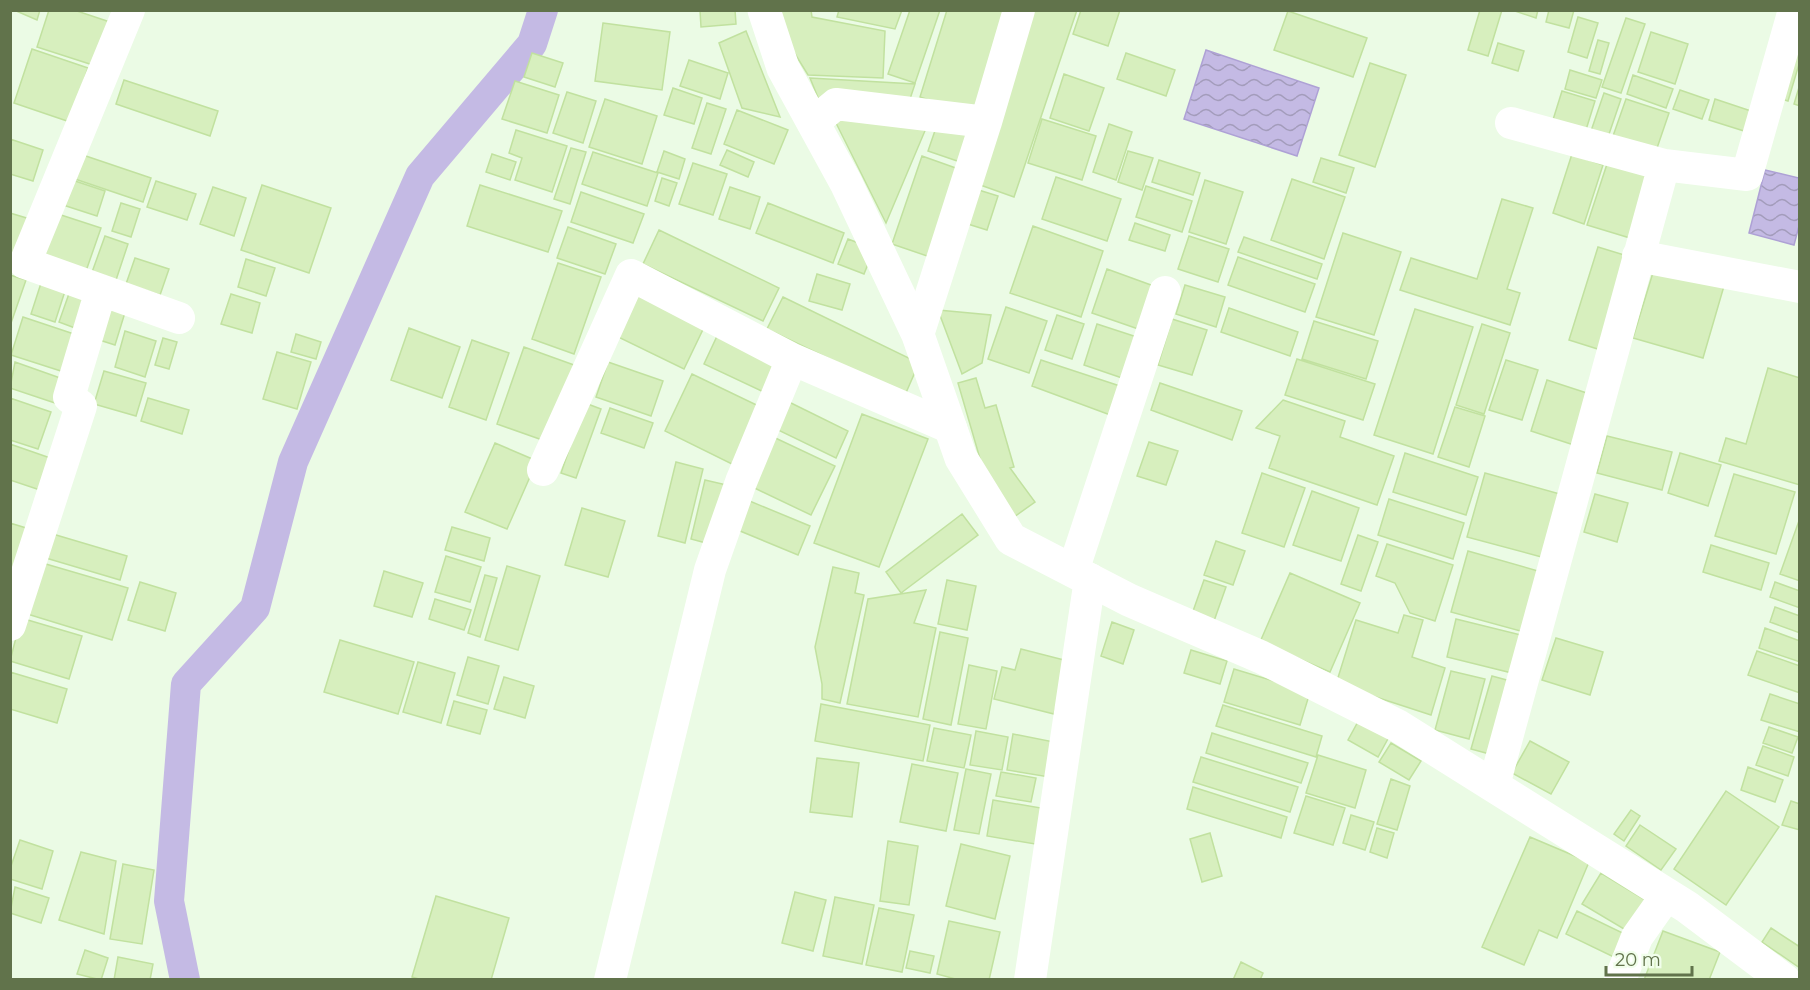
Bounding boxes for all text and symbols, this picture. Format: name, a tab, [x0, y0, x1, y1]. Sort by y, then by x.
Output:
scale bar	[1606, 939, 1692, 977]
text: 20 m	[1615, 949, 1661, 971]

